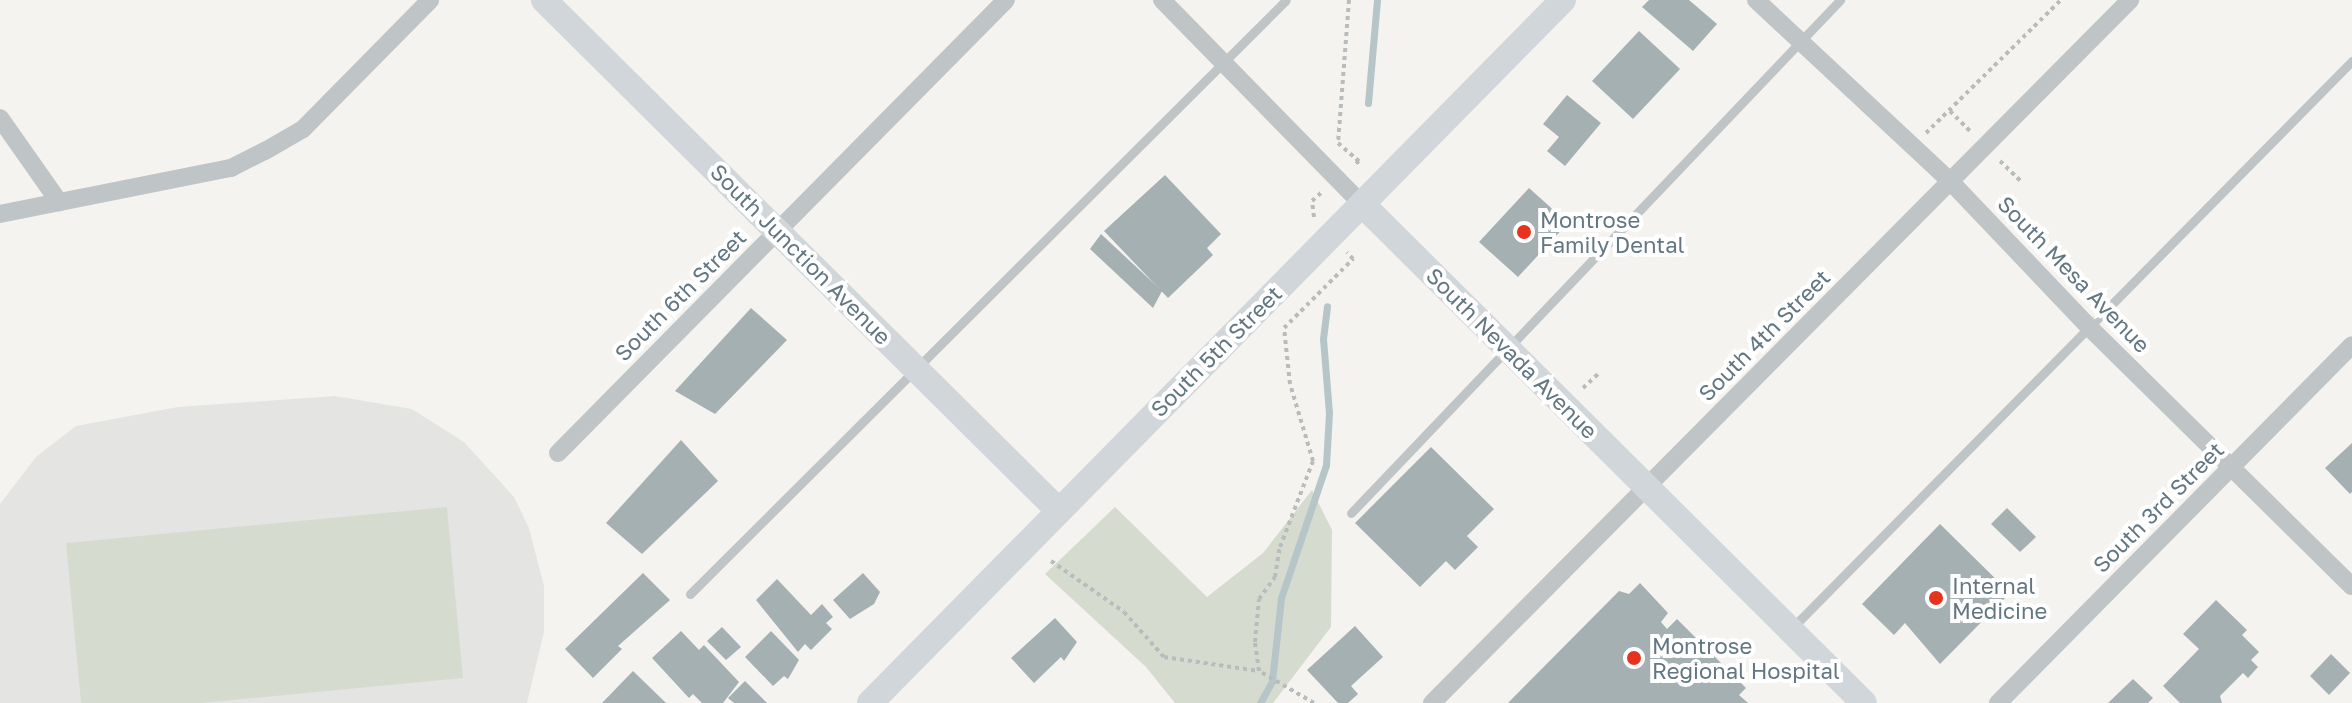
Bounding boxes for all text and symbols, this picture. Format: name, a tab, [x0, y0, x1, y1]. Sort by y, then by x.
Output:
street label: South Junction Avenue	[705, 158, 897, 350]
street label: South Mesa Avenue	[1992, 190, 2156, 358]
place label: Montrose Family Dental	[1540, 206, 1685, 258]
marker: Montrose Family Dental	[1515, 223, 1533, 241]
street label: South 6th Street	[609, 224, 751, 366]
street label: South Nevada Avenue	[1421, 262, 1603, 444]
street label: South 4th Street	[1693, 264, 1835, 406]
street label: South 5th Street	[1145, 280, 1287, 422]
street label: South 3rd Street	[2087, 436, 2229, 578]
place label: Internal Medicine	[1952, 572, 2047, 624]
marker: Internal Medicine	[1927, 589, 1945, 607]
place label: Montrose Regional Hospital	[1652, 632, 1840, 684]
marker: Montrose Regional Hospital	[1623, 647, 1645, 669]

